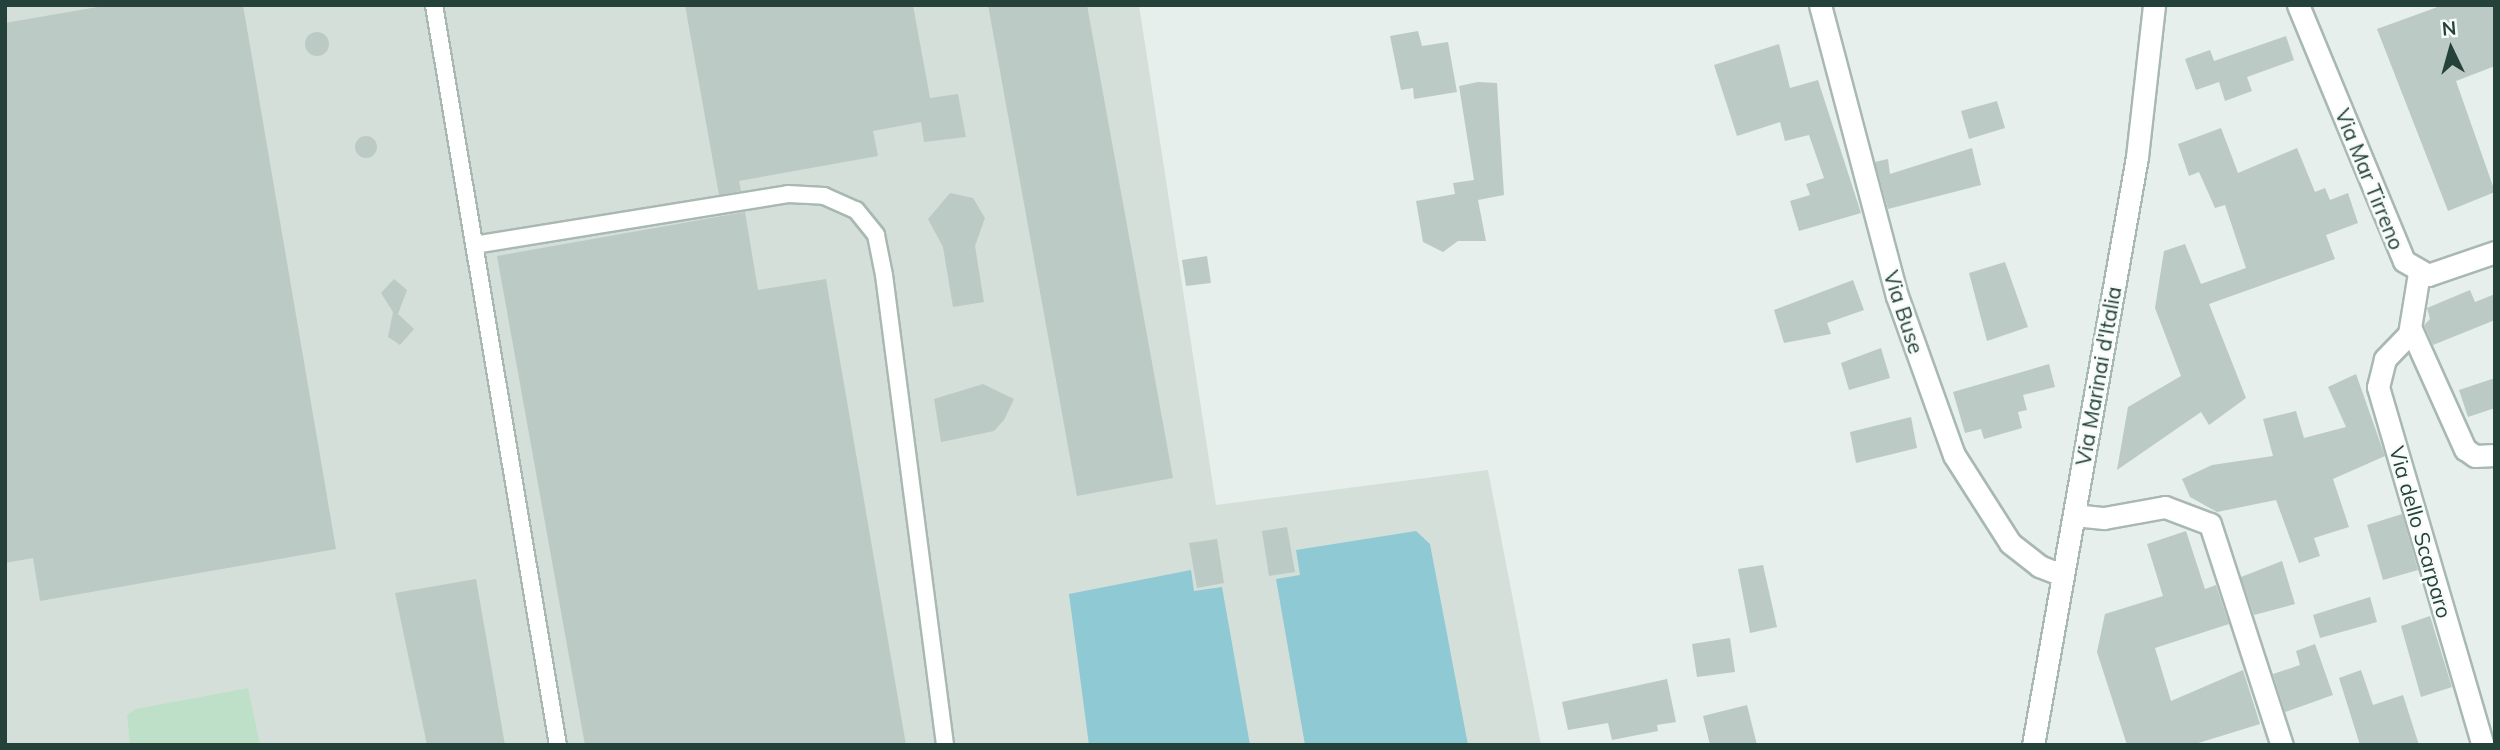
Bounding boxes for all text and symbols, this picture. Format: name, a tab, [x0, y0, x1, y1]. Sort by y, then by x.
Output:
north arrow	[2416, 14, 2486, 84]
text: N	[2441, 16, 2457, 41]
street label: Via Mar Tirreno	[2330, 105, 2410, 253]
street label: Via Buse	[1879, 267, 1929, 357]
street label: Via Marinai d'Italia	[2070, 284, 2126, 468]
street label: Via dello Scarparo	[2384, 443, 2458, 621]

